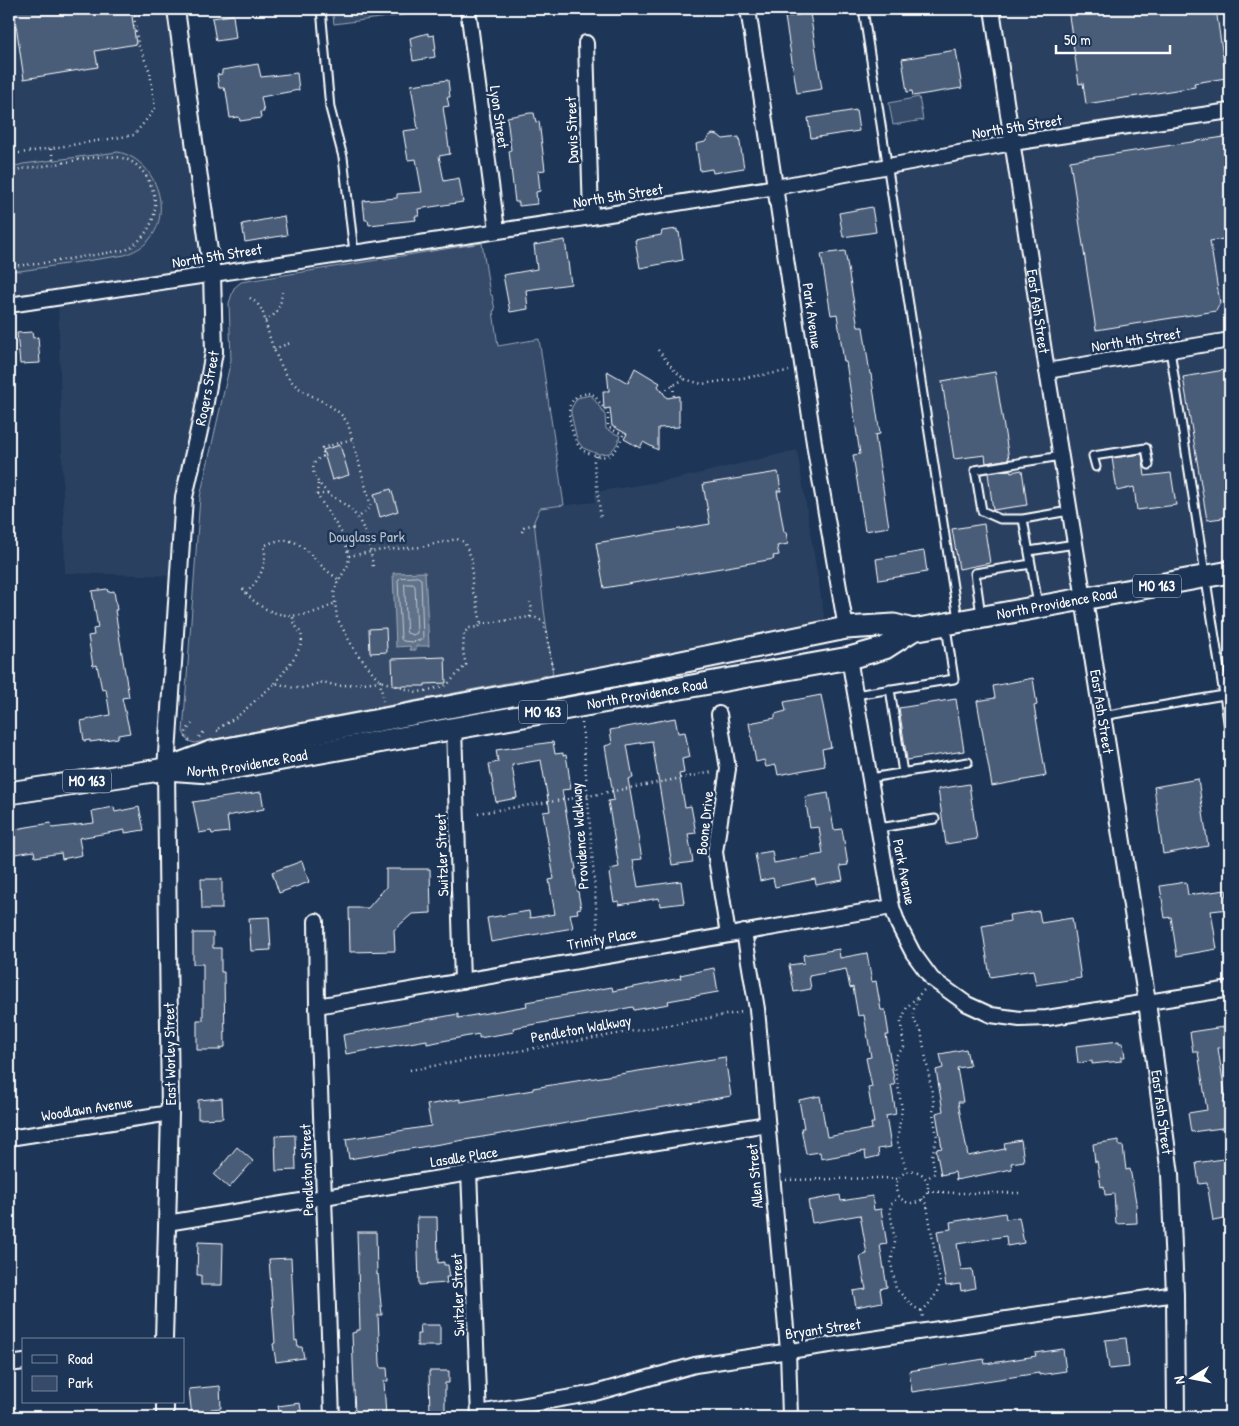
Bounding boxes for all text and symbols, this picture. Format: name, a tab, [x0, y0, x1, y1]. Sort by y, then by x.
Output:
scale bar	[1056, 22, 1170, 54]
text: 50 m	[1064, 29, 1091, 50]
street label: Lyon Street	[485, 84, 514, 150]
street label: Davis Street	[560, 96, 583, 164]
street label: North 5th Street	[970, 109, 1064, 144]
street label: North 5th Street	[571, 178, 665, 213]
street label: North 5th Street	[170, 238, 264, 273]
street label: East Ash Street	[1022, 268, 1055, 356]
street label: Park Avenue	[797, 281, 828, 350]
street label: North 4th Street	[1090, 322, 1183, 357]
street label: Rogers Street	[189, 348, 224, 427]
park label: Douglass Park	[329, 526, 405, 547]
road number: MO 163	[1133, 574, 1181, 598]
street label: North Providence Road	[995, 582, 1119, 624]
street label: East Ash Street	[1085, 668, 1119, 756]
street label: North Providence Road	[585, 672, 709, 714]
road number: MO 163	[519, 700, 567, 724]
street label: North Providence Road	[186, 744, 309, 782]
road number: MO 163	[63, 769, 111, 792]
street label: Providence Walkway	[565, 782, 594, 890]
street label: Boone Drive	[691, 790, 718, 856]
street label: Switzler Street	[430, 812, 453, 897]
street label: Park Avenue	[888, 837, 921, 907]
street label: Trinity Place	[566, 922, 638, 955]
street label: East Worley Street	[158, 1002, 181, 1106]
street label: Pendleton Walkway	[529, 1009, 633, 1048]
street label: East Ash Street	[1146, 1069, 1178, 1156]
street label: Woodlawn Avenue	[40, 1091, 134, 1126]
street label: Pendleton Street	[294, 1123, 319, 1216]
street label: Lasalle Place	[429, 1141, 499, 1172]
street label: Allen Street	[741, 1142, 768, 1209]
street label: Switzler Street	[446, 1252, 469, 1337]
street label: Bryant Street	[784, 1313, 863, 1344]
legend	[22, 1338, 185, 1404]
text: Road	[68, 1348, 93, 1369]
north arrow	[1166, 1354, 1216, 1404]
text: Park	[68, 1372, 93, 1393]
text: N	[1169, 1374, 1189, 1386]

